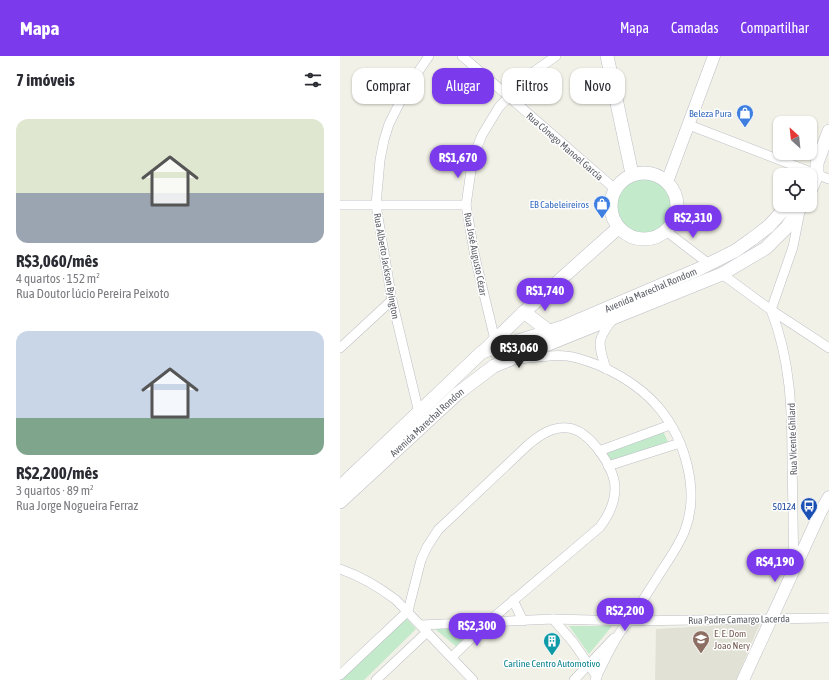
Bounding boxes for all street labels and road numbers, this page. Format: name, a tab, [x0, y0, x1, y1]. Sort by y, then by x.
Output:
street label: Rua Cônego Manoel Garcia	[524, 110, 605, 183]
street label: Rua José Augusto Cézar	[462, 211, 489, 298]
street label: Rua Alberto Jackson Byington	[372, 212, 401, 320]
street label: Avenida Marechal Rondom	[603, 266, 698, 314]
street label: Avenida Marechal Rondon	[388, 386, 466, 459]
street label: Rua Vicente Ghilard	[786, 402, 799, 475]
street label: Rua Padre Camargo Lacerda	[688, 613, 790, 626]

